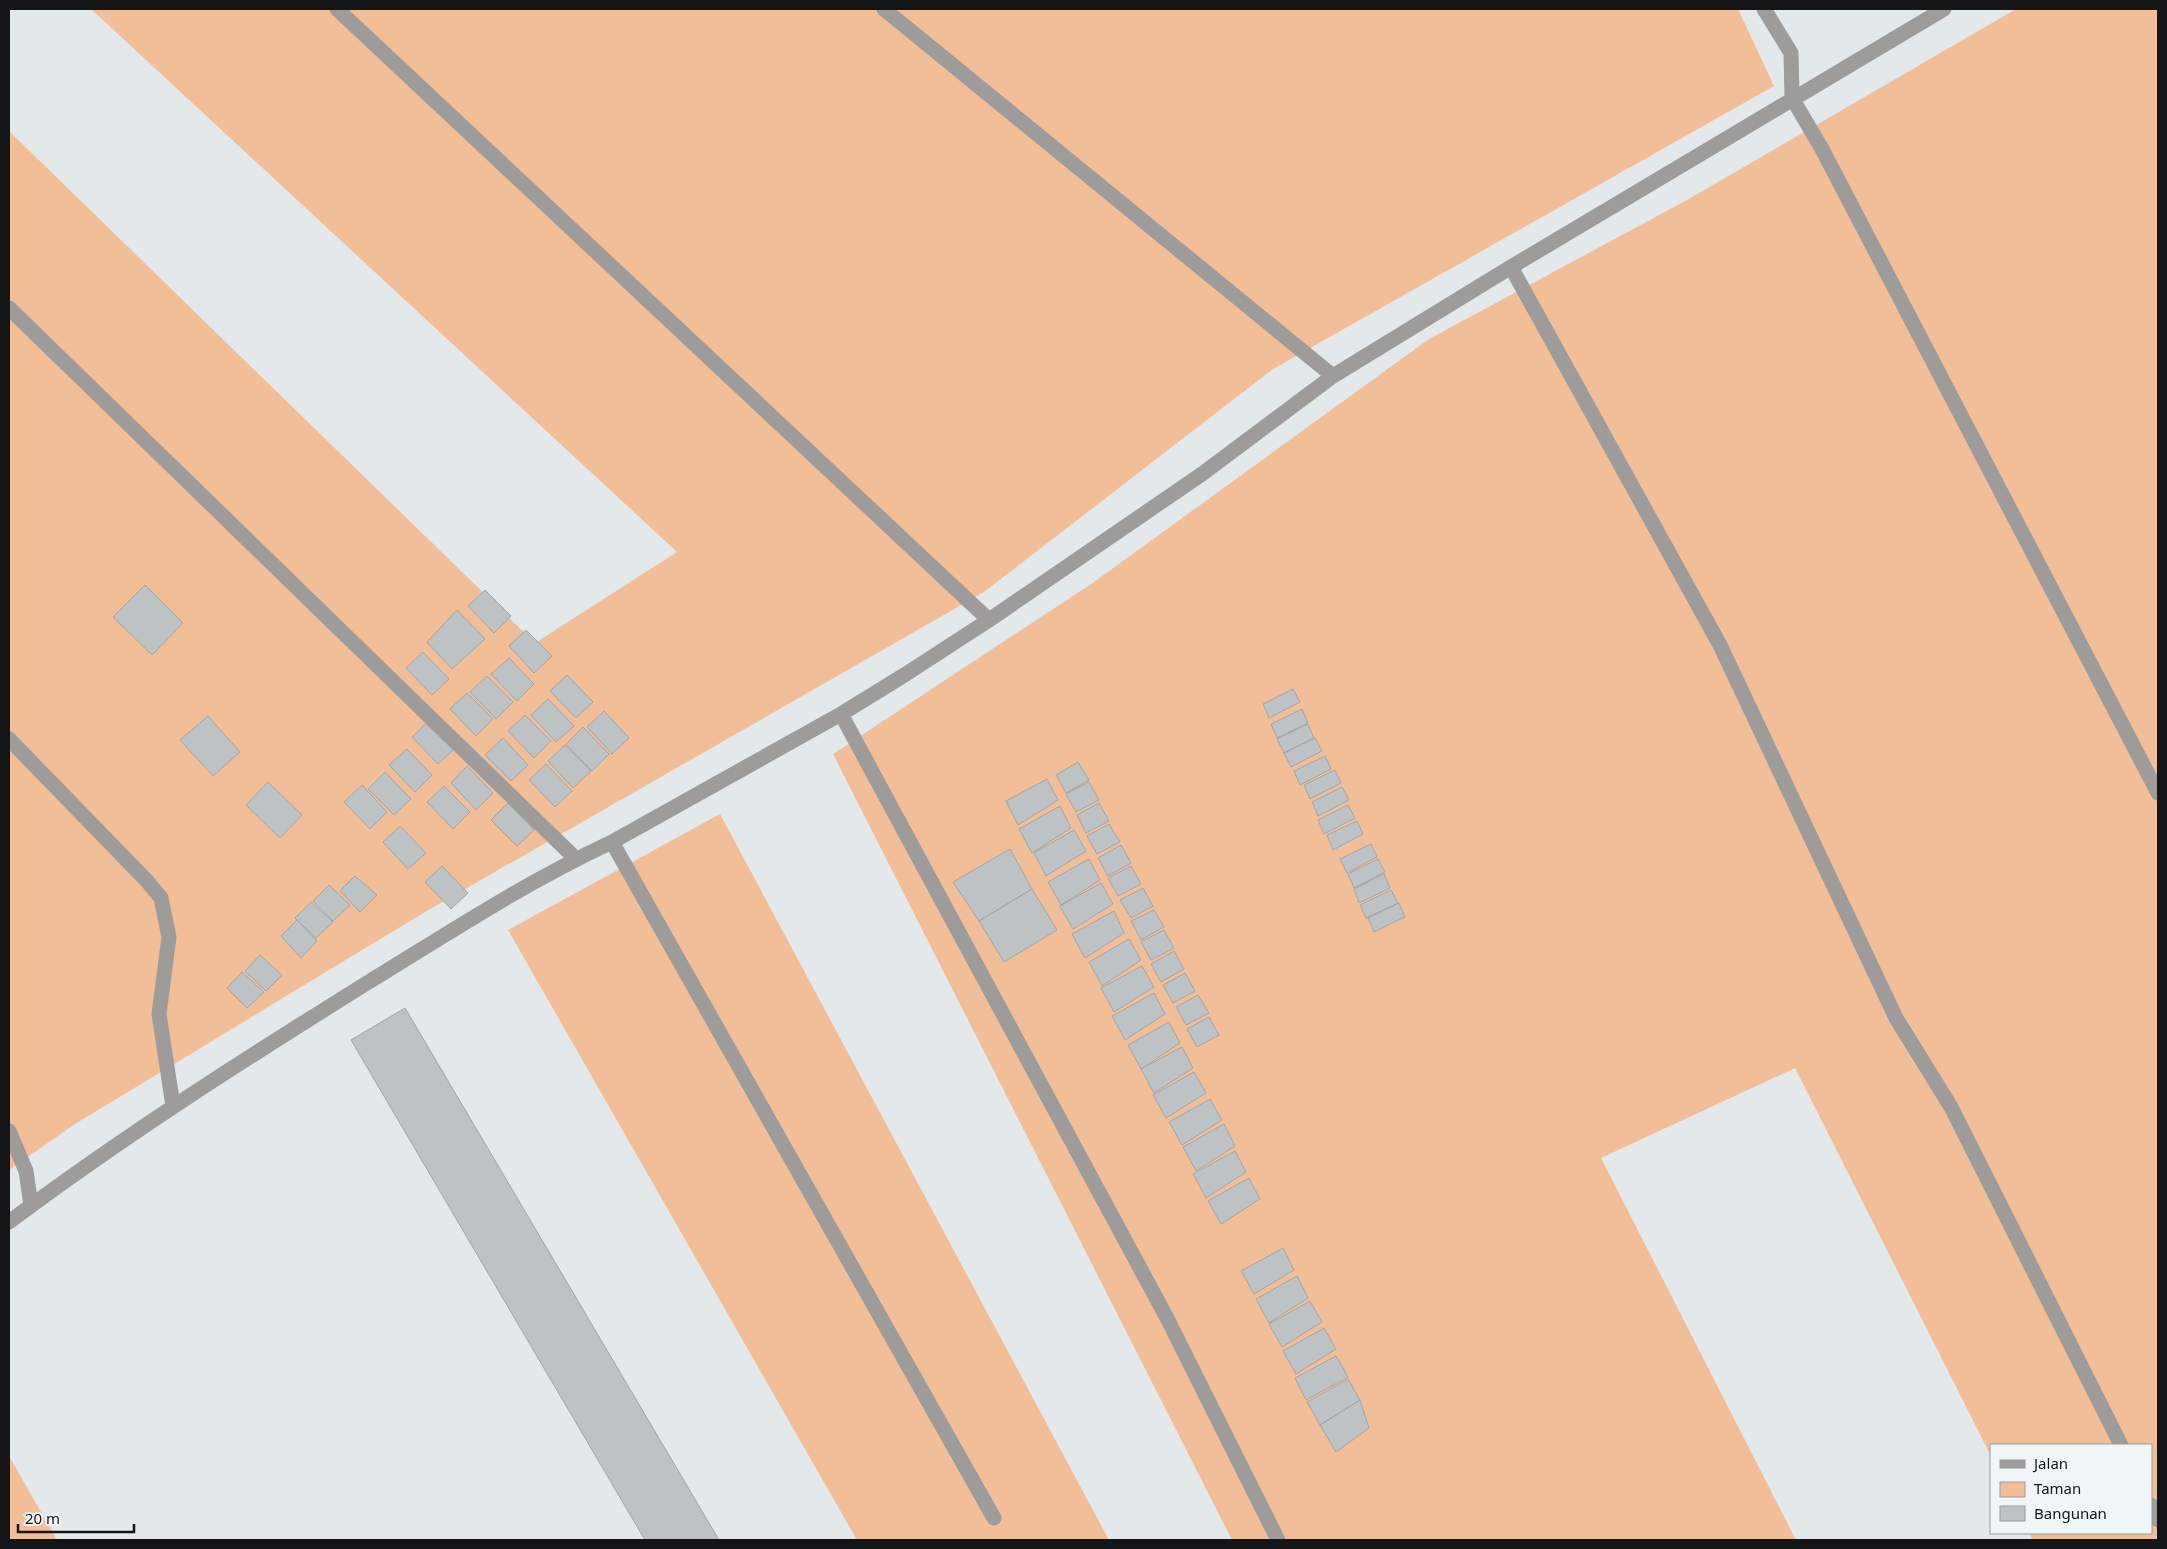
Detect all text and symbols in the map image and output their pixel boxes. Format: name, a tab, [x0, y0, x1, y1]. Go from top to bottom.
legend	[1990, 1444, 2152, 1534]
text: Jalan	[2032, 1453, 2068, 1473]
text: Taman	[2034, 1478, 2081, 1498]
scale bar	[18, 1502, 134, 1534]
text: Bangunan	[2034, 1503, 2107, 1523]
text: 20 m	[25, 1508, 60, 1528]

